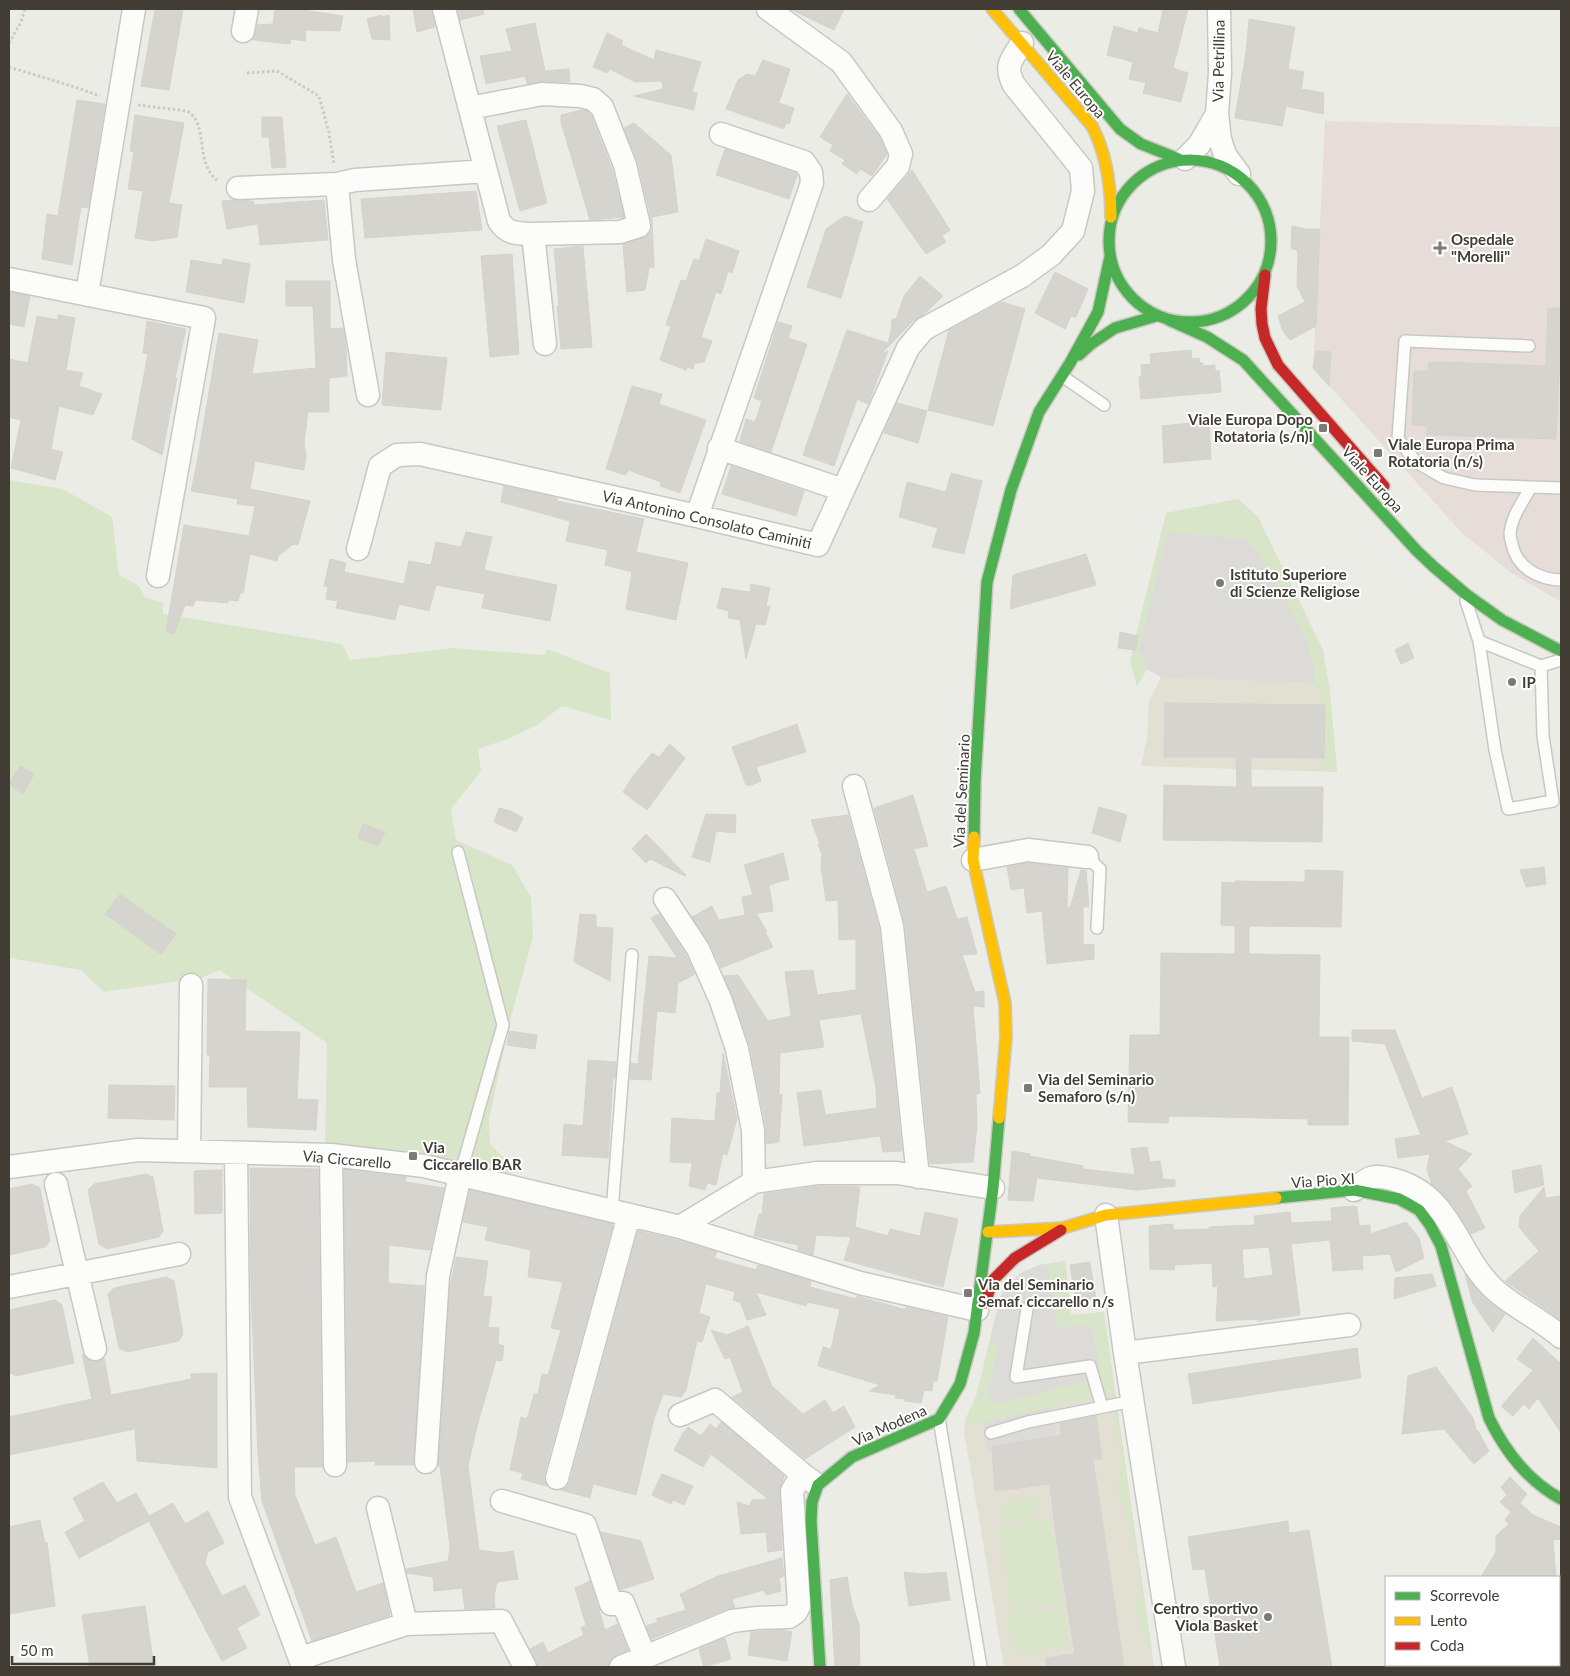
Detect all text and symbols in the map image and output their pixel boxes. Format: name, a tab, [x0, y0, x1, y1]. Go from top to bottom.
street label: Via Petrillina	[1208, 20, 1228, 102]
street label: Viale Europa	[1043, 47, 1109, 121]
place label: Ospedale "Morelli"	[1451, 230, 1514, 265]
marker: Ospedale "Morelli"	[1433, 241, 1447, 255]
place label: Viale Europa Dopo Rotatoria (s/n)I	[1187, 410, 1313, 445]
marker: Viale Europa Dopo Rotatoria (s/n)I	[1317, 422, 1329, 434]
place label: Viale Europa Prima Rotatoria (n/s)	[1387, 435, 1515, 470]
street label: Viale Europa	[1339, 442, 1407, 516]
marker: Viale Europa Prima Rotatoria (n/s)	[1372, 447, 1384, 459]
street label: Via Antonino Consolato Caminiti	[601, 486, 813, 552]
place label: Istituto Superiore di Scienze Religiose	[1230, 565, 1360, 600]
marker: Istituto Superiore di Scienze Religiose	[1214, 577, 1226, 589]
place label: IP	[1522, 673, 1536, 691]
marker: IP	[1506, 676, 1518, 688]
street label: Via del Seminario	[949, 734, 973, 848]
place label: Via del Seminario Semaforo (s/n)	[1037, 1070, 1154, 1105]
marker: Via del Seminario Semaforo (s/n)	[1022, 1082, 1034, 1094]
place label: Via Ciccarello BAR	[422, 1138, 522, 1173]
street label: Via Ciccarello	[302, 1146, 392, 1172]
marker: Via Ciccarello BAR	[407, 1150, 419, 1162]
street label: Via Pio XI	[1290, 1169, 1356, 1191]
place label: Via del Seminario Semaf. ciccarello n/s	[977, 1275, 1114, 1310]
marker: Via del Seminario Semaf. ciccarello n/s	[962, 1287, 974, 1299]
street label: Via Modena	[849, 1401, 929, 1449]
legend	[1385, 1576, 1560, 1666]
text: Scorrevole	[1430, 1586, 1500, 1604]
place label: Centro sportivo Viola Basket	[1153, 1599, 1258, 1634]
marker: Centro sportivo Viola Basket	[1262, 1611, 1274, 1623]
text: Lento	[1430, 1611, 1467, 1629]
scale bar	[12, 1634, 155, 1666]
text: Coda	[1430, 1636, 1464, 1654]
text: 50 m	[20, 1641, 54, 1659]

